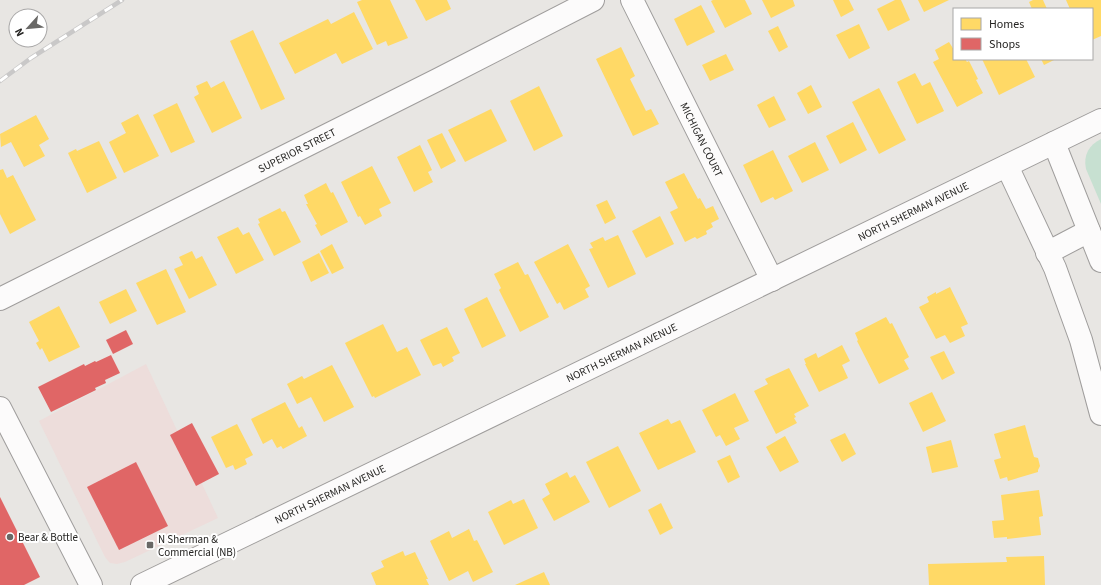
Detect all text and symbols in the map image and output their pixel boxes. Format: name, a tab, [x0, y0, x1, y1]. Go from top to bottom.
north arrow	[8, 8, 48, 48]
legend	[953, 8, 1093, 60]
text: Homes	[989, 16, 1024, 33]
text: N	[11, 26, 28, 39]
text: Shops	[989, 36, 1020, 53]
street label: MICHIGAN COURT	[676, 100, 726, 180]
street label: SUPERIOR STREET	[256, 125, 339, 177]
street label: NORTH SHERMAN AVENUE	[855, 178, 972, 245]
street label: NORTH SHERMAN AVENUE	[564, 320, 680, 386]
street label: NORTH SHERMAN AVENUE	[272, 461, 388, 528]
place label: Bear & Bottle	[18, 530, 78, 545]
marker: Bear & Bottle	[5, 532, 15, 542]
place label: N Sherman & Commercial (NB)	[158, 532, 236, 560]
marker: N Sherman & Commercial (NB)	[145, 540, 155, 550]

